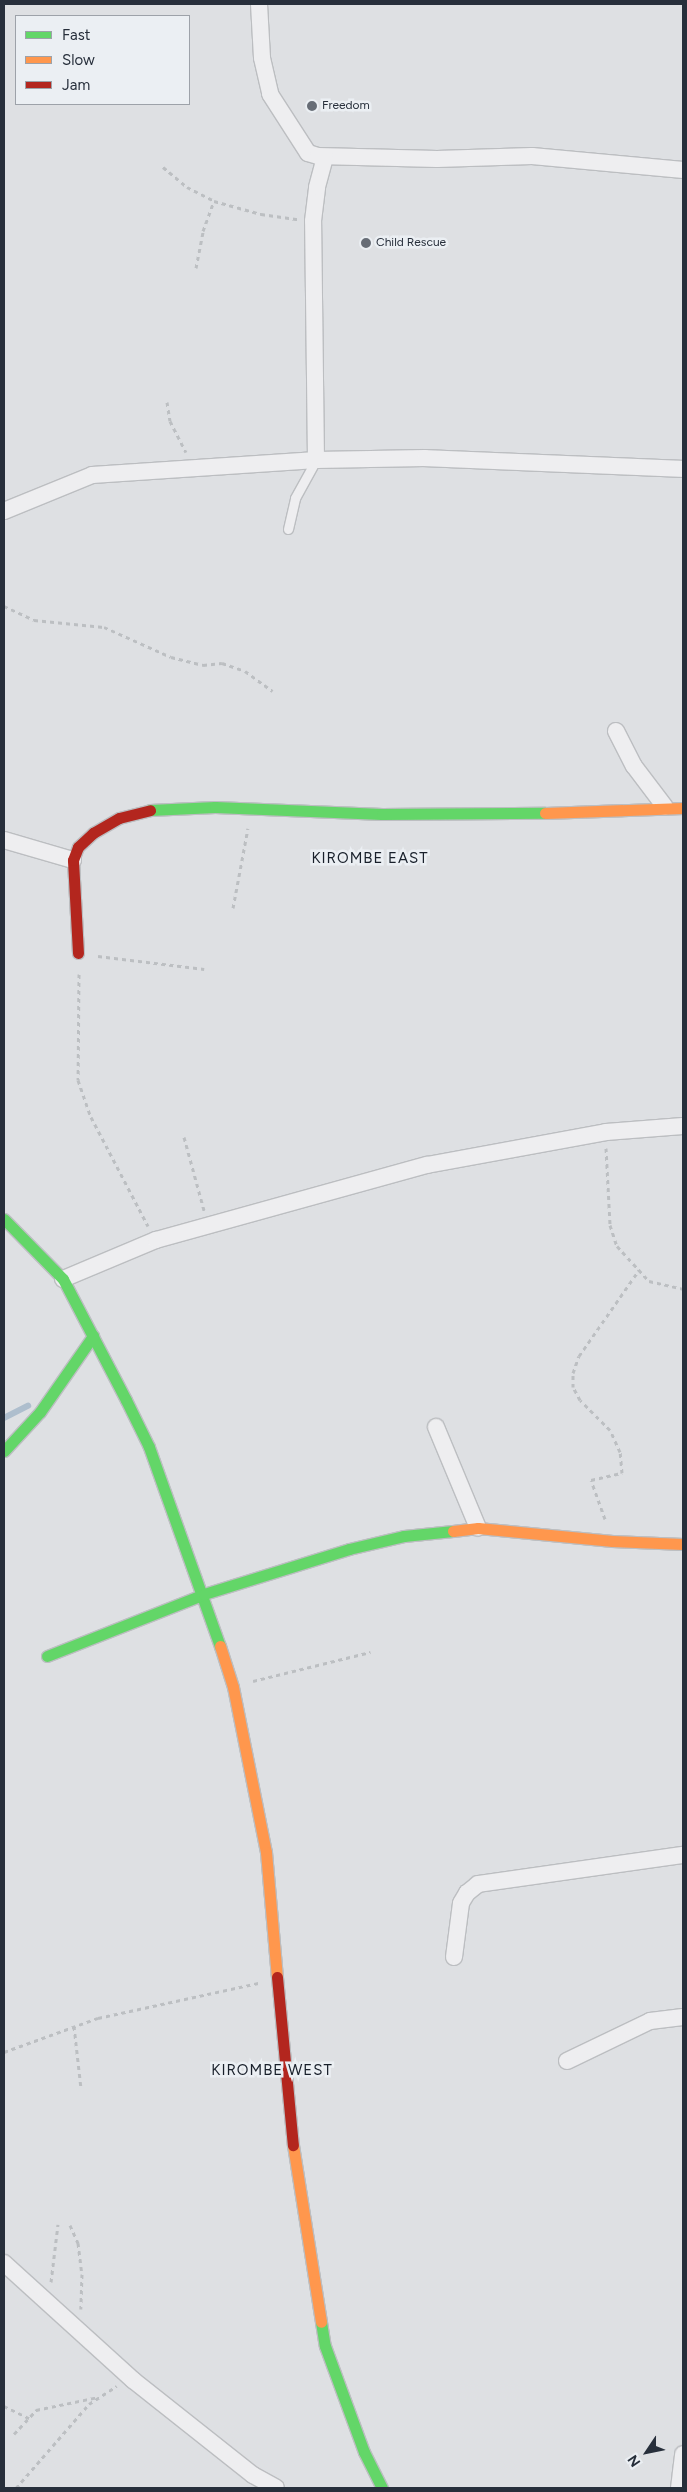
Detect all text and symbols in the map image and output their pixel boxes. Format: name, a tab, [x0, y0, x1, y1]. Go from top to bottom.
legend	[15, 15, 190, 105]
text: Fast	[62, 26, 90, 44]
text: Slow	[62, 51, 95, 69]
text: Jam	[62, 76, 90, 94]
place label: Freedom	[322, 99, 370, 113]
marker: Freedom	[306, 100, 318, 112]
place label: Child Rescue	[376, 236, 446, 250]
marker: Child Rescue	[360, 237, 372, 249]
district label: KIROMBE EAST	[310, 850, 430, 868]
district label: KIROMBE WEST	[210, 2062, 334, 2080]
north arrow	[622, 2427, 672, 2477]
text: N	[624, 2451, 644, 2470]

